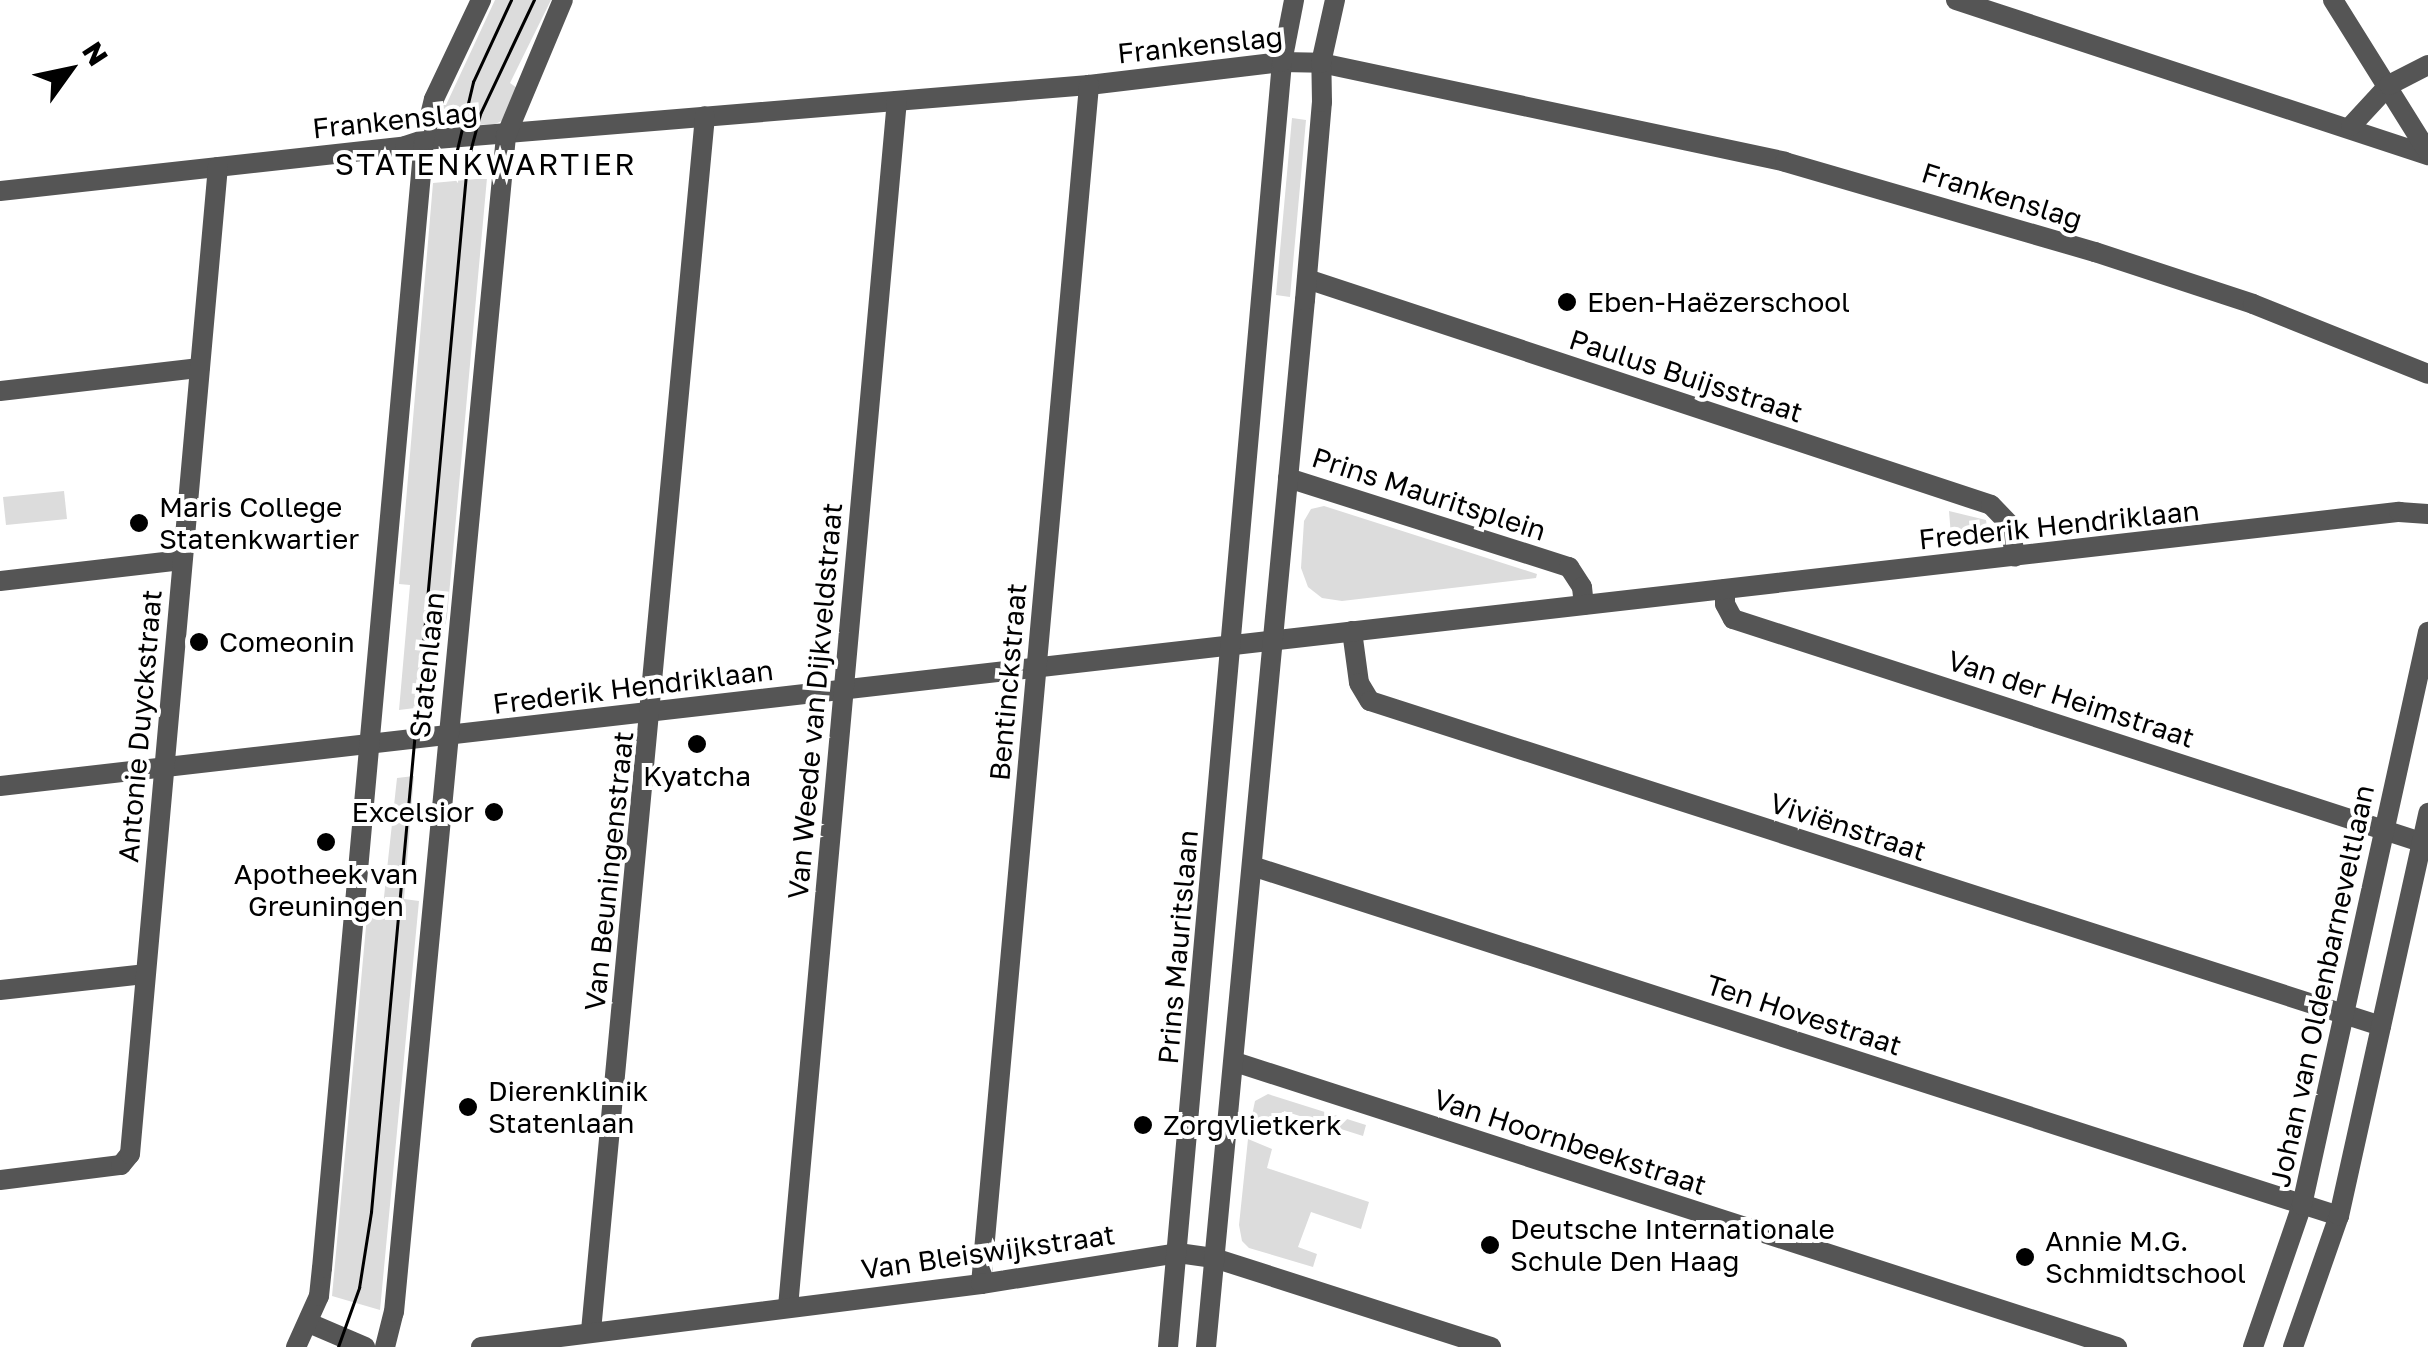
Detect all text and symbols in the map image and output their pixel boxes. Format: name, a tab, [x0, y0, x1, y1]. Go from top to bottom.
north arrow	[20, 20, 120, 120]
street label: Frankenslag	[1116, 20, 1284, 70]
text: N	[76, 35, 115, 71]
street label: Frankenslag	[311, 95, 479, 145]
district label: STATENKWARTIER	[335, 146, 637, 182]
street label: Frankenslag	[1918, 156, 2086, 236]
place label: Eben-Haëzerschool	[1587, 285, 1850, 319]
marker: Eben-Haëzerschool	[1556, 291, 1578, 313]
street label: Paulus Buijsstraat	[1565, 322, 1807, 430]
street label: Prins Mauritsplein	[1308, 440, 1550, 548]
place label: Maris College Statenkwartier	[159, 490, 359, 556]
street label: Frederik Hendriklaan	[1917, 494, 2201, 556]
street label: Van Weede van Dijkveldstraat	[781, 501, 849, 901]
marker: Maris College Statenkwartier	[128, 512, 150, 534]
street label: Bentinckstraat	[983, 582, 1033, 782]
street label: Antonie Duyckstraat	[111, 588, 169, 864]
street label: Statenlaan	[403, 590, 451, 740]
place label: Comeonin	[219, 625, 355, 659]
marker: Comeonin	[188, 631, 210, 653]
street label: Van der Heimstraat	[1943, 643, 2199, 755]
street label: Frederik Hendriklaan	[491, 653, 775, 721]
street label: Van Beuningenstraat	[578, 730, 640, 1012]
marker: Kyatcha	[686, 733, 708, 755]
place label: Kyatcha	[643, 759, 751, 793]
street label: Johan van Oldenbarneveltlaan	[2263, 782, 2381, 1190]
street label: Viviënstraat	[1766, 786, 1930, 868]
place label: Excelsior	[352, 795, 474, 829]
marker: Excelsior	[483, 801, 505, 823]
street label: Prins Mauritslaan	[1151, 829, 1205, 1065]
marker: Apotheek van Greuningen	[315, 831, 337, 853]
place label: Apotheek van Greuningen	[234, 857, 418, 923]
street label: Ten Hovestraat	[1702, 968, 1906, 1062]
place label: Dierenklinik Statenlaan	[488, 1074, 648, 1140]
street label: Van Hoornbeekstraat	[1429, 1082, 1711, 1202]
marker: Dierenklinik Statenlaan	[457, 1096, 479, 1118]
place label: Zorgvlietkerk	[1163, 1108, 1342, 1142]
marker: Zorgvlietkerk	[1132, 1114, 1154, 1136]
place label: Deutsche Internationale Schule Den Haag	[1510, 1212, 1835, 1278]
street label: Van Bleiswijkstraat	[859, 1218, 1117, 1286]
place label: Annie M.G. Schmidtschool	[2045, 1224, 2246, 1290]
marker: Deutsche Internationale Schule Den Haag	[1479, 1234, 1501, 1256]
marker: Annie M.G. Schmidtschool	[2014, 1246, 2036, 1268]

